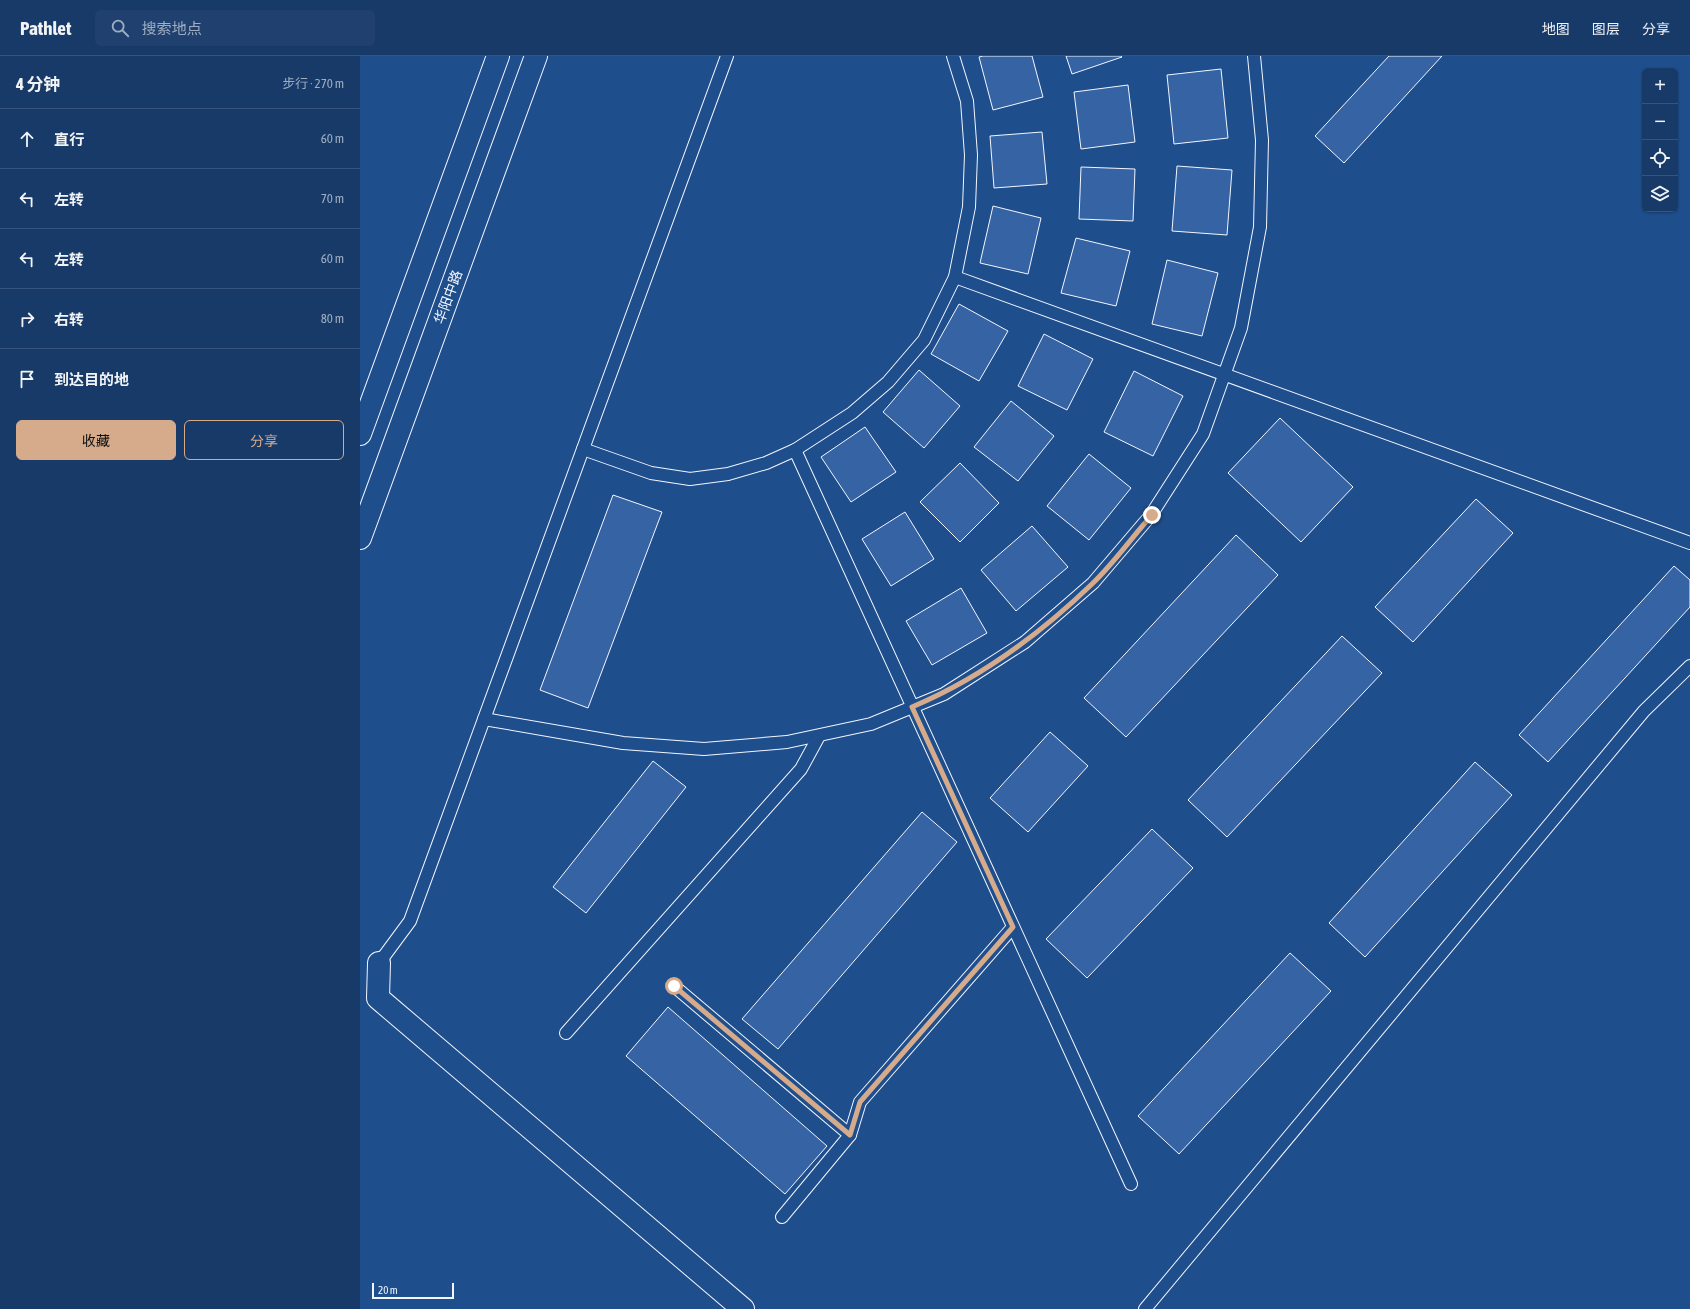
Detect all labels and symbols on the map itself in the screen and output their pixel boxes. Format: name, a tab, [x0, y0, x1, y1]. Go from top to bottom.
street label: 华阳中路	[431, 268, 465, 326]
route end	[1143, 506, 1161, 524]
route start	[665, 977, 683, 995]
scale bar	[372, 1281, 454, 1300]

